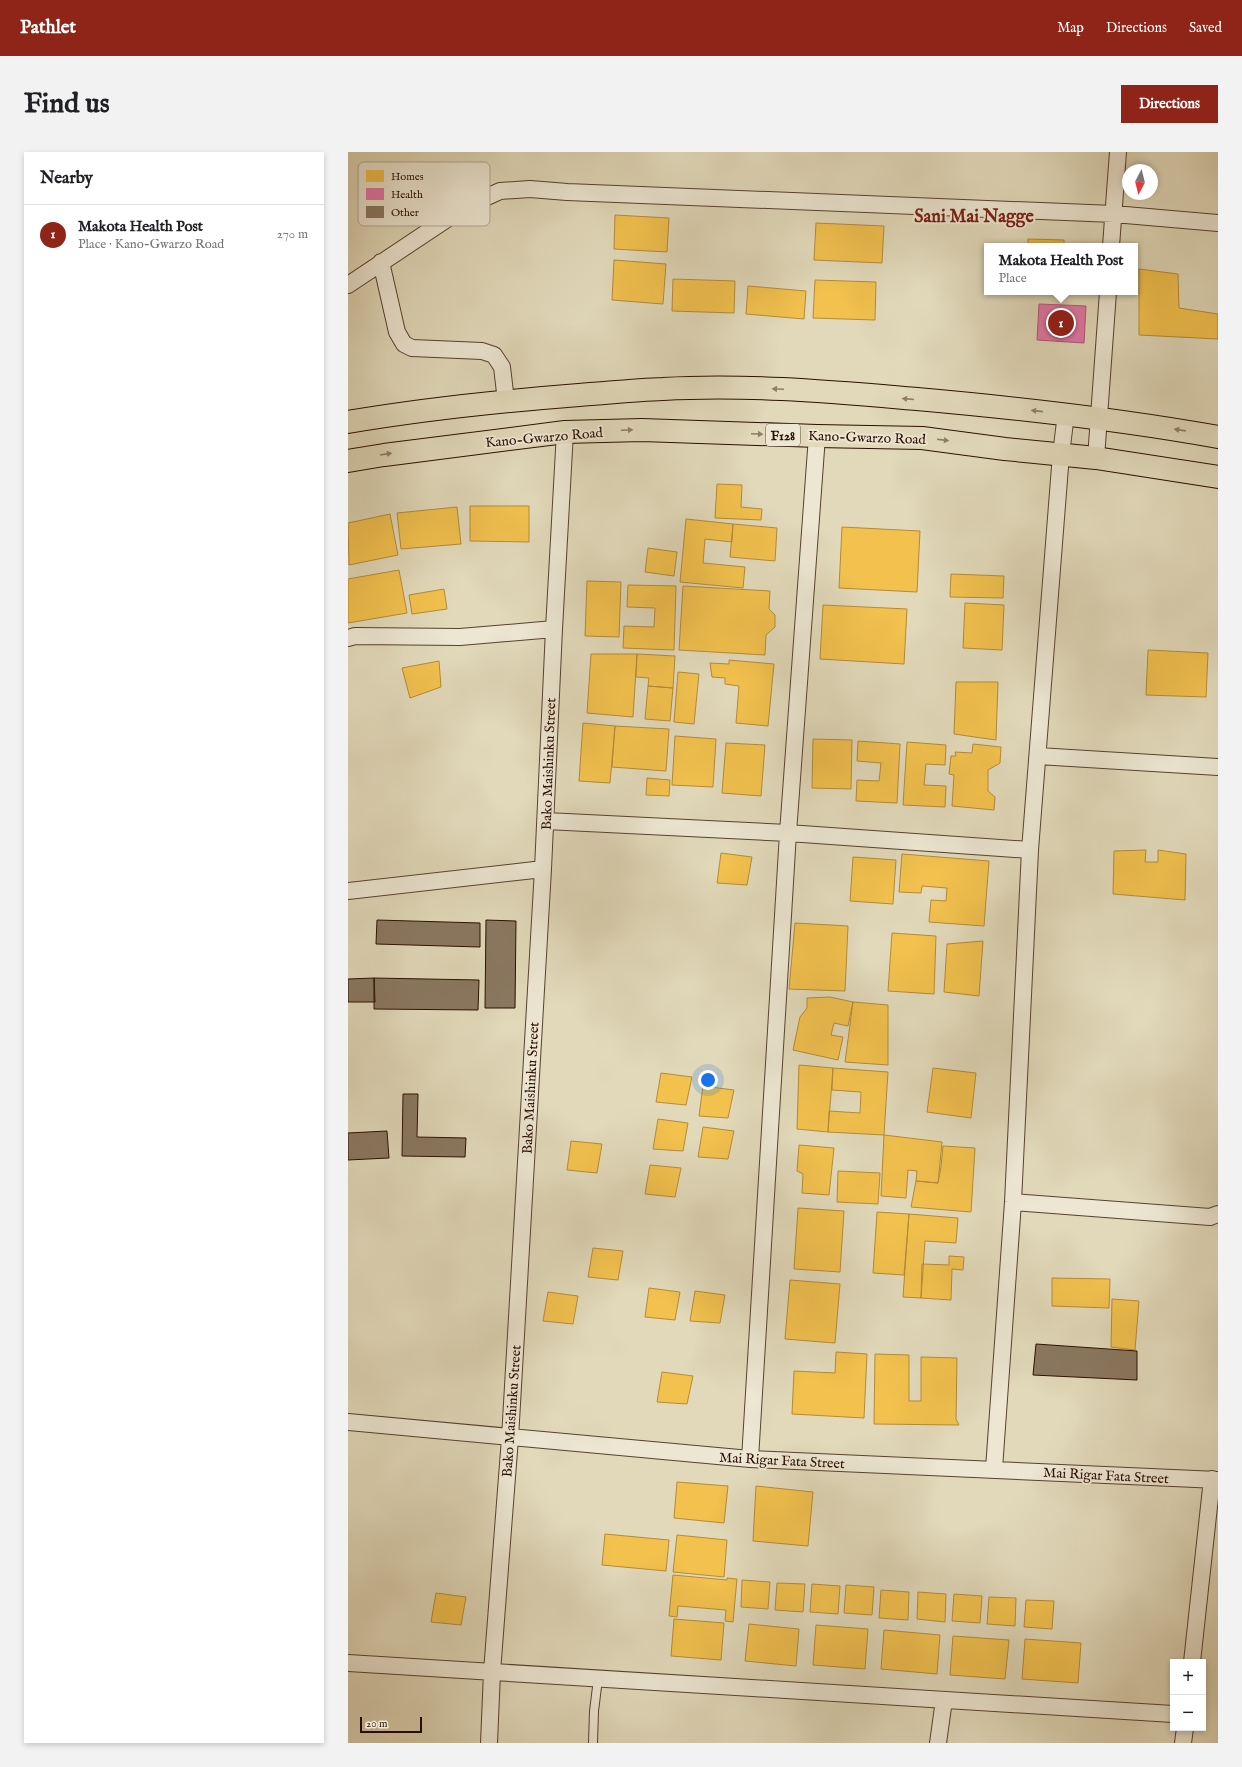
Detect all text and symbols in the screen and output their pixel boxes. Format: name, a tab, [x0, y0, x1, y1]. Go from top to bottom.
text: Pathlet	[20, 16, 76, 40]
text: Map	[1057, 19, 1084, 37]
text: Directions	[1106, 19, 1167, 37]
text: Saved	[1189, 19, 1222, 37]
button: Directions	[1121, 85, 1218, 123]
text: Find us	[24, 87, 110, 122]
legend	[358, 162, 490, 226]
north arrow	[1122, 164, 1158, 200]
text: Nearby	[40, 168, 93, 189]
text: Homes	[391, 170, 424, 184]
text: Health	[391, 188, 423, 202]
text: Other	[391, 206, 419, 220]
district label: Sani Mai Nagge	[914, 206, 1034, 229]
text: Makota Health Post	[78, 217, 203, 236]
text: 1	[51, 226, 55, 243]
text: 270 m	[277, 226, 308, 243]
text: Place · Kano-Gwarzo Road	[78, 236, 224, 253]
popup	[984, 243, 1138, 295]
text: Makota Health Post	[999, 251, 1123, 270]
text: Place	[999, 270, 1027, 287]
pin: 1	[1048, 308, 1074, 338]
one-way arrow	[772, 386, 784, 393]
one-way arrow	[901, 395, 914, 402]
one-way arrow	[1031, 407, 1043, 414]
street label: Kano-Gwarzo Road	[485, 424, 604, 452]
road number: F128	[766, 424, 800, 446]
one-way arrow	[621, 427, 634, 433]
street label: Kano-Gwarzo Road	[808, 427, 927, 449]
one-way arrow	[1173, 427, 1186, 433]
one-way arrow	[751, 431, 764, 437]
one-way arrow	[937, 437, 949, 444]
one-way arrow	[380, 451, 392, 457]
street label: Bako Maishinku Street	[538, 697, 560, 831]
street label: Bako Maishinku Street	[519, 1021, 543, 1155]
your location	[698, 1070, 718, 1090]
street label: Bako Maishinku Street	[498, 1344, 526, 1478]
street label: Mai Rigar Fata Street	[719, 1449, 845, 1473]
street label: Mai Rigar Fata Street	[1043, 1464, 1169, 1488]
map controls	[1170, 1659, 1206, 1731]
button: +	[1170, 1659, 1206, 1695]
button: −	[1170, 1695, 1206, 1731]
scale bar	[360, 1715, 422, 1734]
text: 20 m	[366, 1717, 387, 1731]

